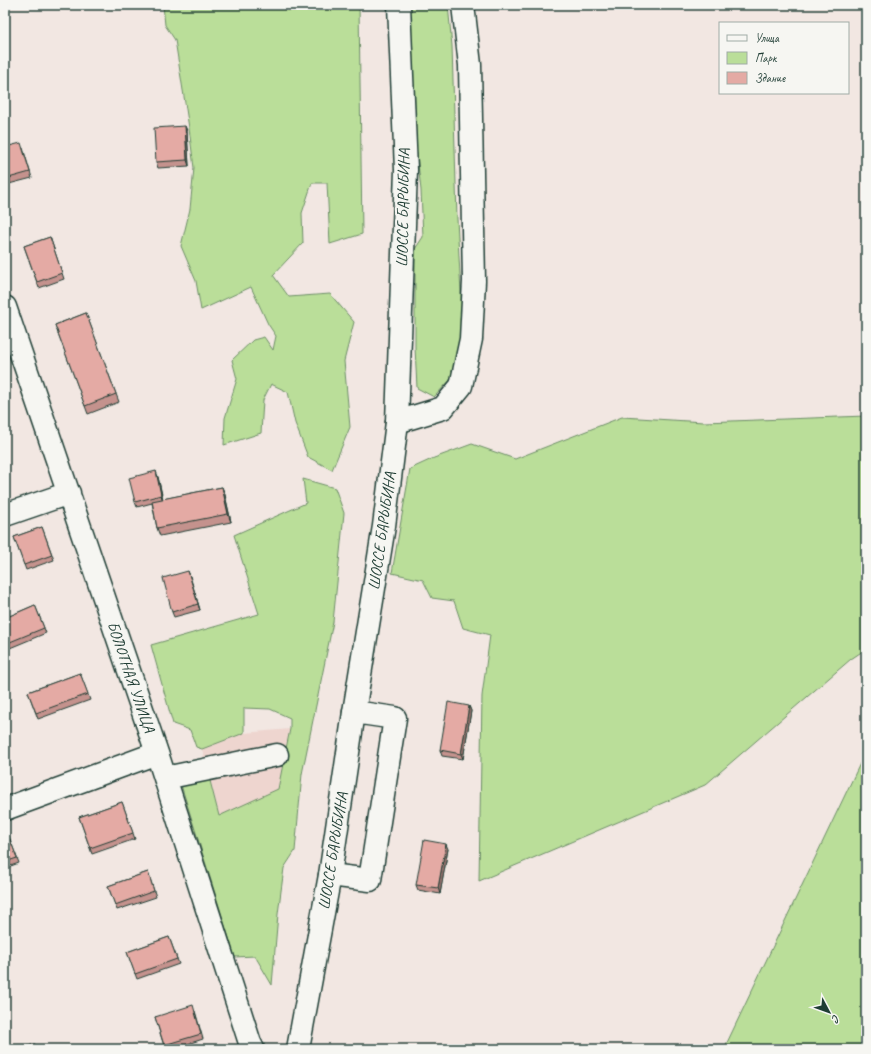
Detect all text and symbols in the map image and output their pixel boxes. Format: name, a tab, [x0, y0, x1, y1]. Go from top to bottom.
legend	[719, 22, 849, 94]
text: Улица	[755, 30, 780, 46]
text: Парк	[755, 50, 778, 66]
text: Здание	[755, 70, 786, 86]
street label: ШОССЕ БАРЫБИНА	[392, 148, 414, 267]
street label: ШОССЕ БАРЫБИНА	[364, 470, 400, 591]
street label: БОЛОТНАЯ УЛИЦА	[103, 619, 160, 736]
street label: ШОССЕ БАРЫБИНА	[314, 790, 352, 911]
north arrow	[809, 992, 849, 1032]
text: С	[828, 1012, 844, 1026]

